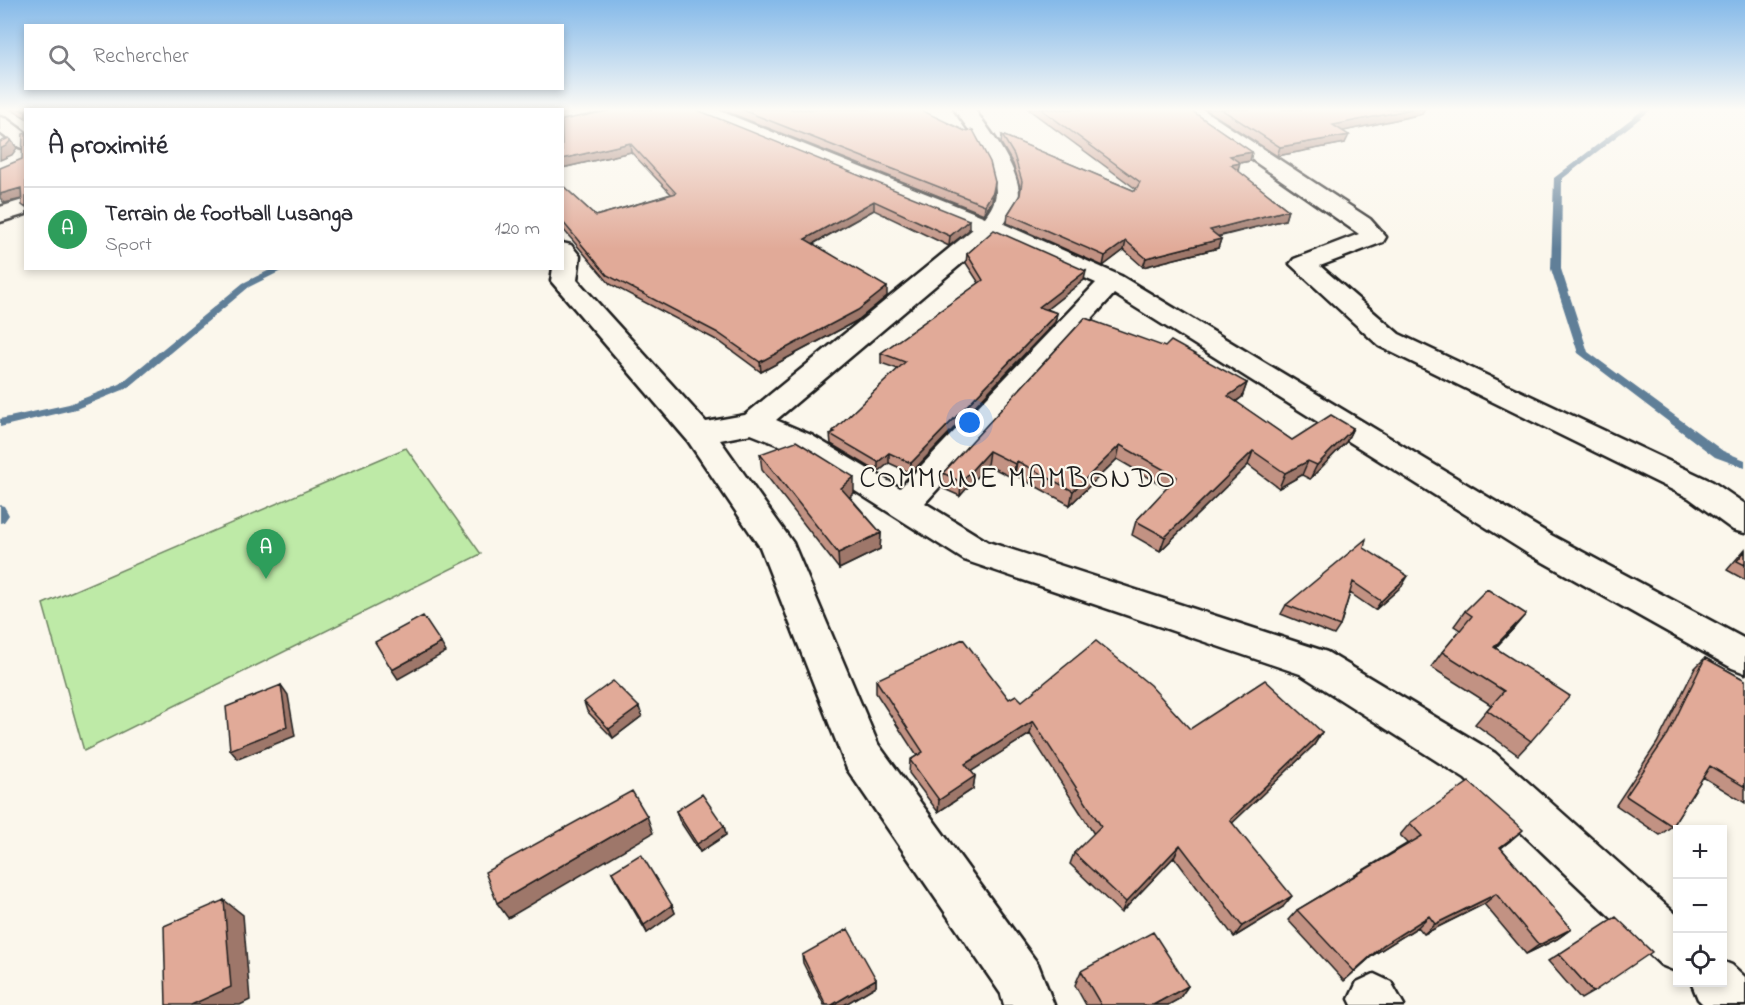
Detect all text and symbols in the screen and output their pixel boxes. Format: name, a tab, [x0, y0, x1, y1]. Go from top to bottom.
search box	[24, 24, 564, 90]
icon: search	[45, 41, 78, 74]
text: Rechercher	[93, 41, 189, 73]
text: À proximité	[48, 128, 168, 166]
text: Terrain de football Lusanga	[105, 199, 353, 231]
text: A	[61, 215, 74, 244]
text: 120 m	[495, 215, 540, 244]
text: Sport	[105, 231, 152, 260]
your location	[955, 408, 984, 437]
district label: COMMUNE MAMBONDO	[859, 458, 1177, 502]
pin: A	[246, 530, 286, 579]
map controls	[1673, 825, 1727, 987]
button: +	[1673, 825, 1727, 879]
button: −	[1673, 879, 1727, 933]
button: locate	[1673, 933, 1727, 987]

